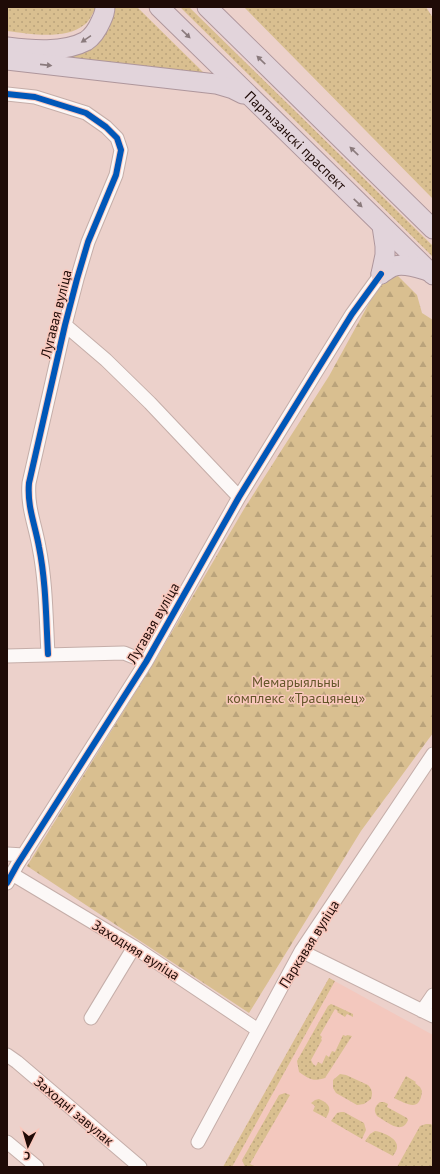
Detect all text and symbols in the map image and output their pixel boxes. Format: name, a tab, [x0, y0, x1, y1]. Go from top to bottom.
one-way arrow	[181, 29, 191, 39]
one-way arrow	[81, 35, 91, 43]
one-way arrow	[256, 55, 266, 65]
one-way arrow	[40, 61, 52, 68]
street label: Партызанскі праспект	[241, 87, 350, 194]
one-way arrow	[349, 146, 359, 156]
one-way arrow	[353, 198, 363, 208]
street label: Лугавая вуліца	[36, 268, 76, 361]
street label: Лугавая вуліца	[122, 579, 183, 668]
park label: Мемарыяльны комплекс «Трасцянец»	[227, 673, 366, 707]
street label: Паркавая вуліца	[275, 897, 343, 991]
street label: Заходняя вуліца	[89, 916, 183, 984]
street label: Заходні завулак	[30, 1072, 118, 1150]
north arrow	[8, 1126, 48, 1166]
text: С	[23, 1149, 31, 1163]

